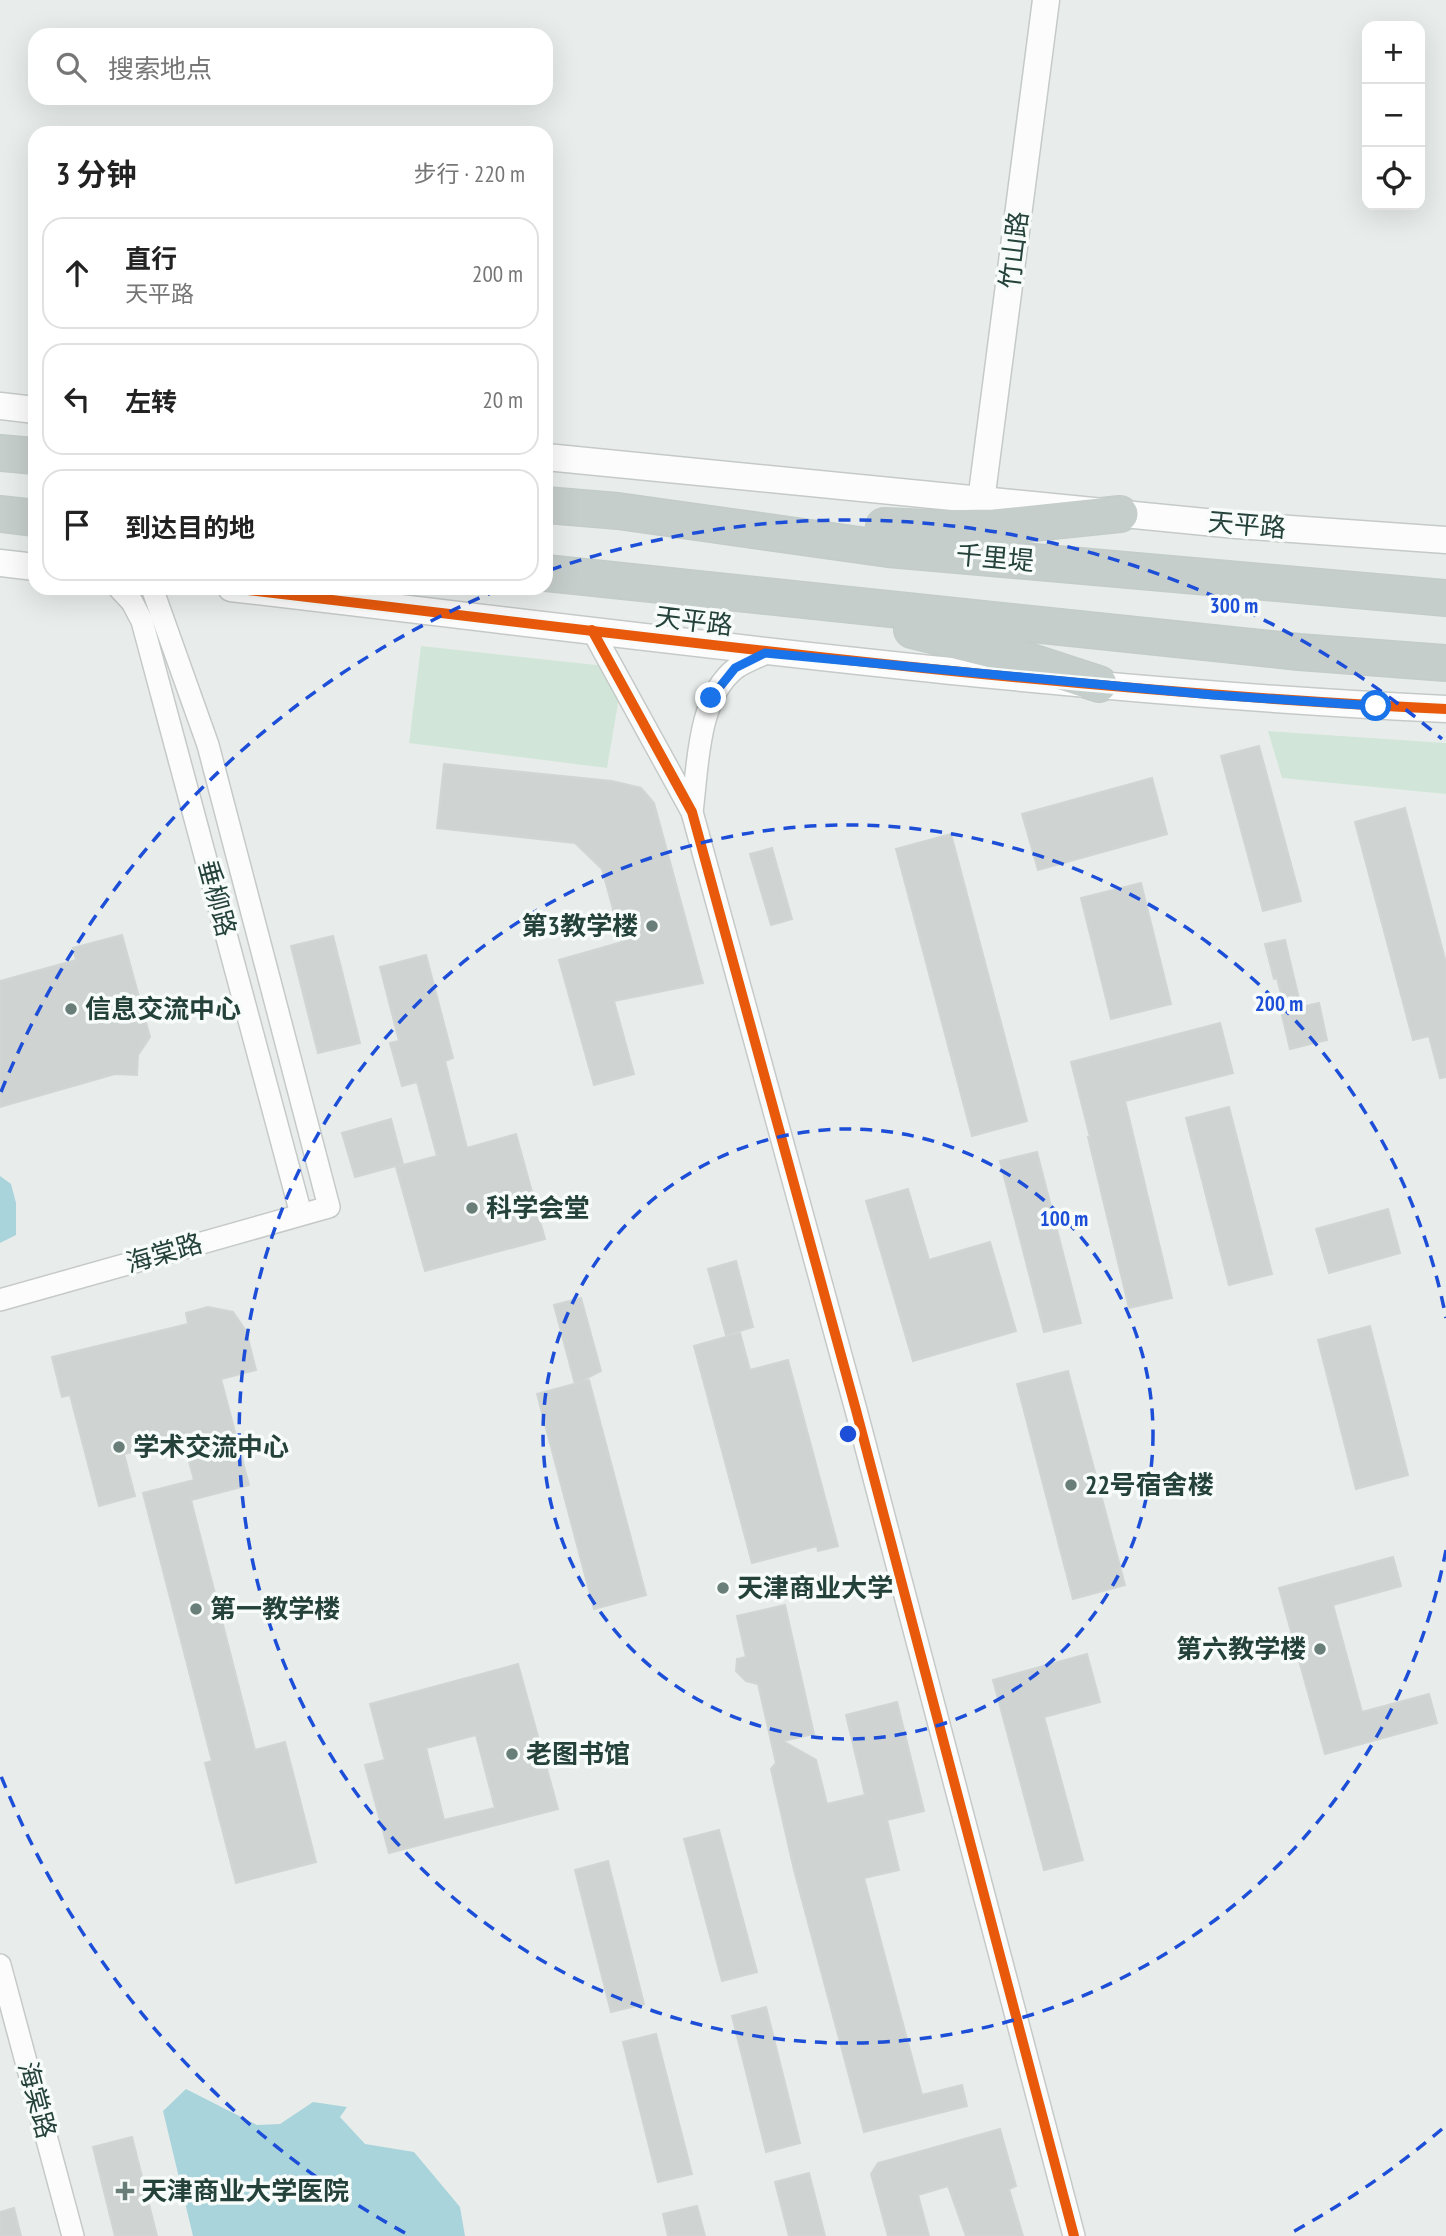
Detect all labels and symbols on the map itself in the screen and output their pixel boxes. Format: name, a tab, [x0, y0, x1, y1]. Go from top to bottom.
street label: 竹山路	[992, 209, 1035, 291]
street label: 天平路	[1207, 505, 1287, 544]
street label: 千里堤	[955, 538, 1035, 577]
text: 300 m	[1210, 592, 1258, 619]
street label: 天平路	[653, 599, 735, 642]
route end	[695, 682, 726, 713]
route start	[1360, 690, 1391, 721]
street label: 垂柳路	[191, 856, 244, 940]
place label: 第3教学楼	[522, 909, 638, 942]
marker: 第3教学楼	[644, 918, 660, 934]
text: 200 m	[1255, 990, 1303, 1017]
place label: 信息交流中心	[85, 992, 241, 1025]
marker: 信息交流中心	[63, 1001, 79, 1017]
place label: 科学会堂	[486, 1191, 590, 1224]
marker: 科学会堂	[464, 1200, 480, 1216]
text: 100 m	[1040, 1205, 1088, 1232]
street label: 海棠路	[122, 1226, 206, 1279]
centre of rings	[836, 1422, 860, 1446]
place label: 学术交流中心	[133, 1430, 289, 1463]
marker: 学术交流中心	[111, 1439, 127, 1455]
place label: 22号宿舍楼	[1085, 1468, 1214, 1501]
marker: 22号宿舍楼	[1063, 1477, 1079, 1493]
place label: 天津商业大学	[737, 1571, 893, 1604]
marker: 天津商业大学	[715, 1580, 731, 1596]
place label: 第一教学楼	[210, 1592, 340, 1625]
marker: 第一教学楼	[188, 1601, 204, 1617]
place label: 第六教学楼	[1176, 1632, 1306, 1665]
marker: 第六教学楼	[1312, 1641, 1328, 1657]
place label: 老图书馆	[526, 1737, 630, 1770]
marker: 老图书馆	[504, 1746, 520, 1762]
street label: 海棠路	[11, 2058, 64, 2142]
place label: 天津商业大学医院	[141, 2174, 349, 2207]
marker: 天津商业大学医院	[115, 2181, 135, 2201]

